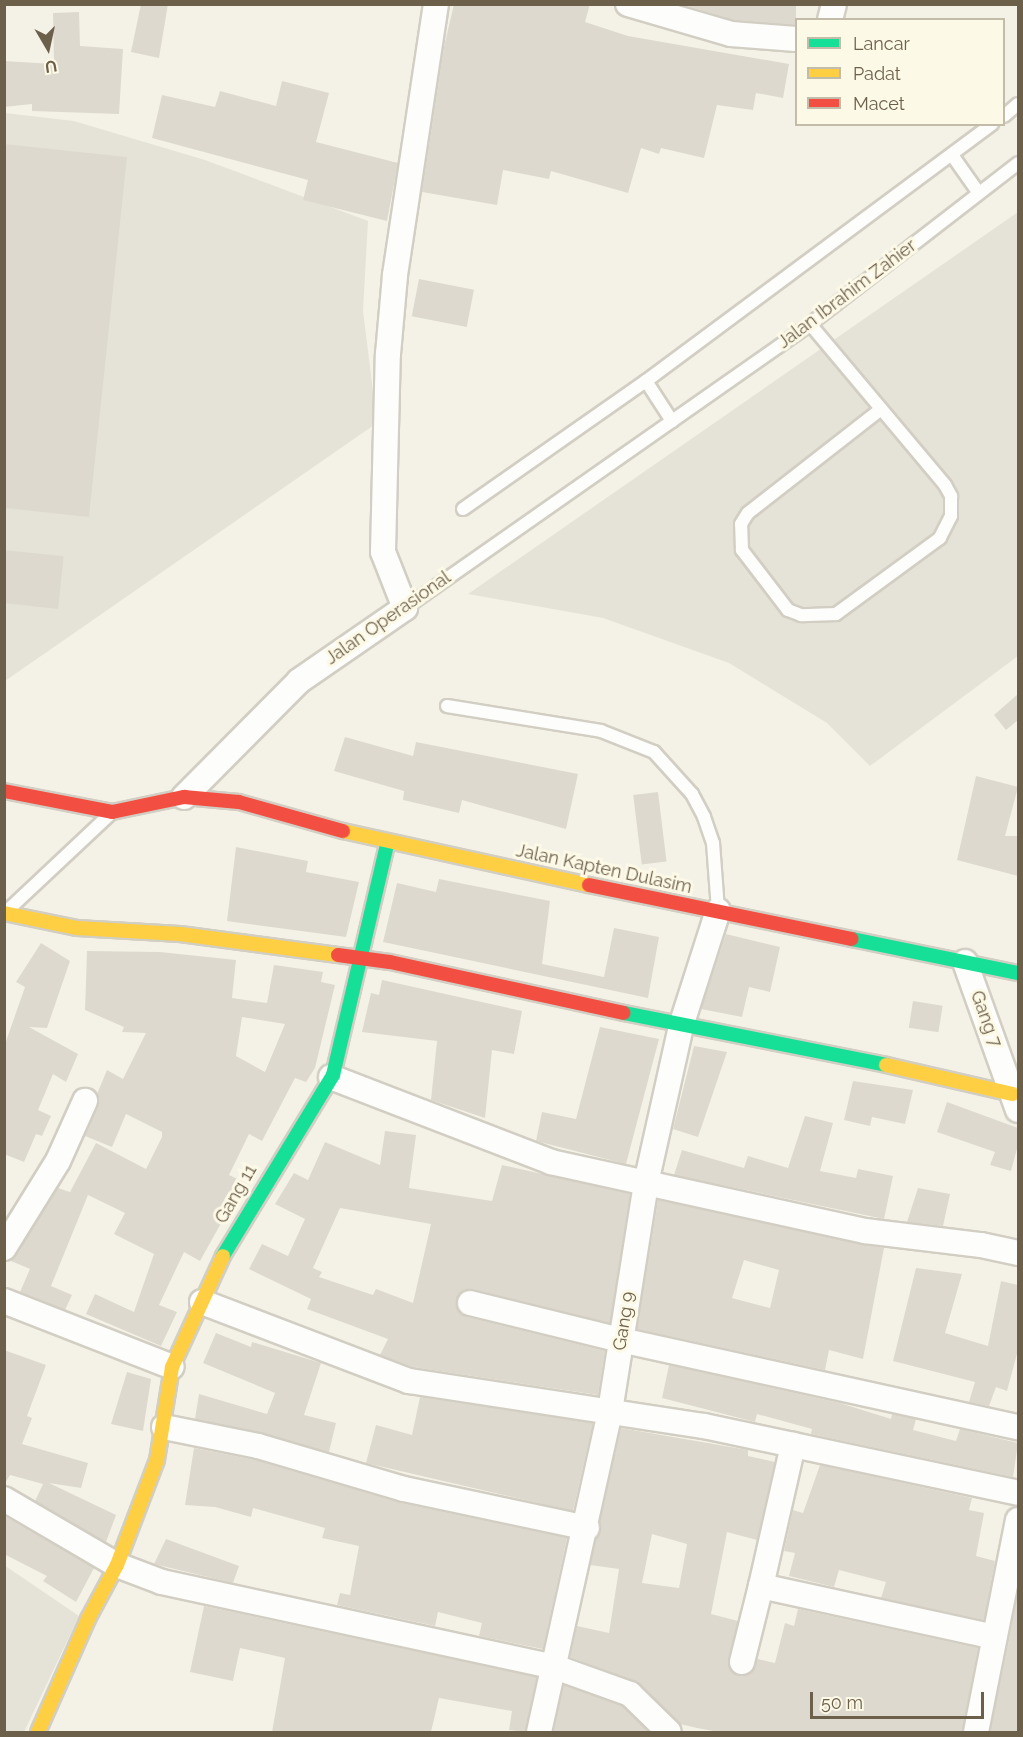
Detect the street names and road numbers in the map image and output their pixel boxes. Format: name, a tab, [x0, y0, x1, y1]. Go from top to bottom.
street label: Jalan Ibrahim Zahier	[774, 235, 920, 353]
street label: Jalan Operasional	[321, 567, 455, 669]
street label: Jalan Kapten Dulasim	[514, 840, 694, 898]
street label: Gang 7	[966, 988, 1006, 1050]
street label: Gang 11	[211, 1161, 261, 1227]
street label: Gang 9	[609, 1290, 639, 1352]

